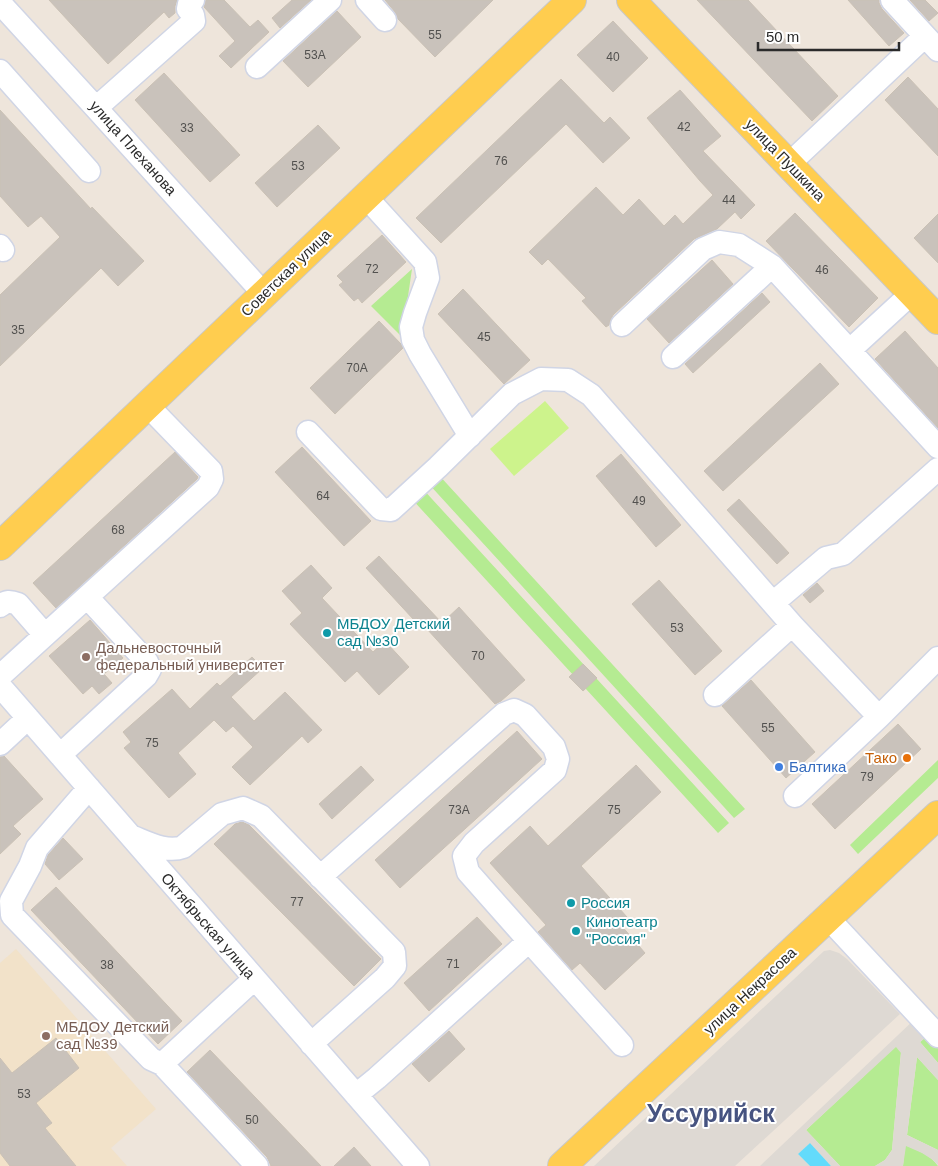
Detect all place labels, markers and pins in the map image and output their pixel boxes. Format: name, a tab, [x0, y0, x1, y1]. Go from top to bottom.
place label: МБДОУ Детский сад №30	[337, 615, 450, 649]
marker: МБДОУ Детский сад №30	[321, 627, 333, 639]
place label: Дальневосточный федеральный университет	[96, 639, 284, 673]
marker: Дальневосточный федеральный университет	[80, 651, 92, 663]
place label: Тако	[865, 749, 897, 766]
marker: Тако	[901, 752, 913, 764]
place label: Балтика	[789, 758, 847, 775]
marker: Балтика	[773, 761, 785, 773]
place label: Россия	[581, 894, 630, 911]
marker: Россия	[565, 897, 577, 909]
place label: Кинотеатр "Россия"	[586, 913, 658, 947]
marker: Кинотеатр "Россия"	[570, 925, 582, 937]
place label: МБДОУ Детский сад №39	[56, 1018, 169, 1052]
marker: МБДОУ Детский сад №39	[40, 1030, 52, 1042]

